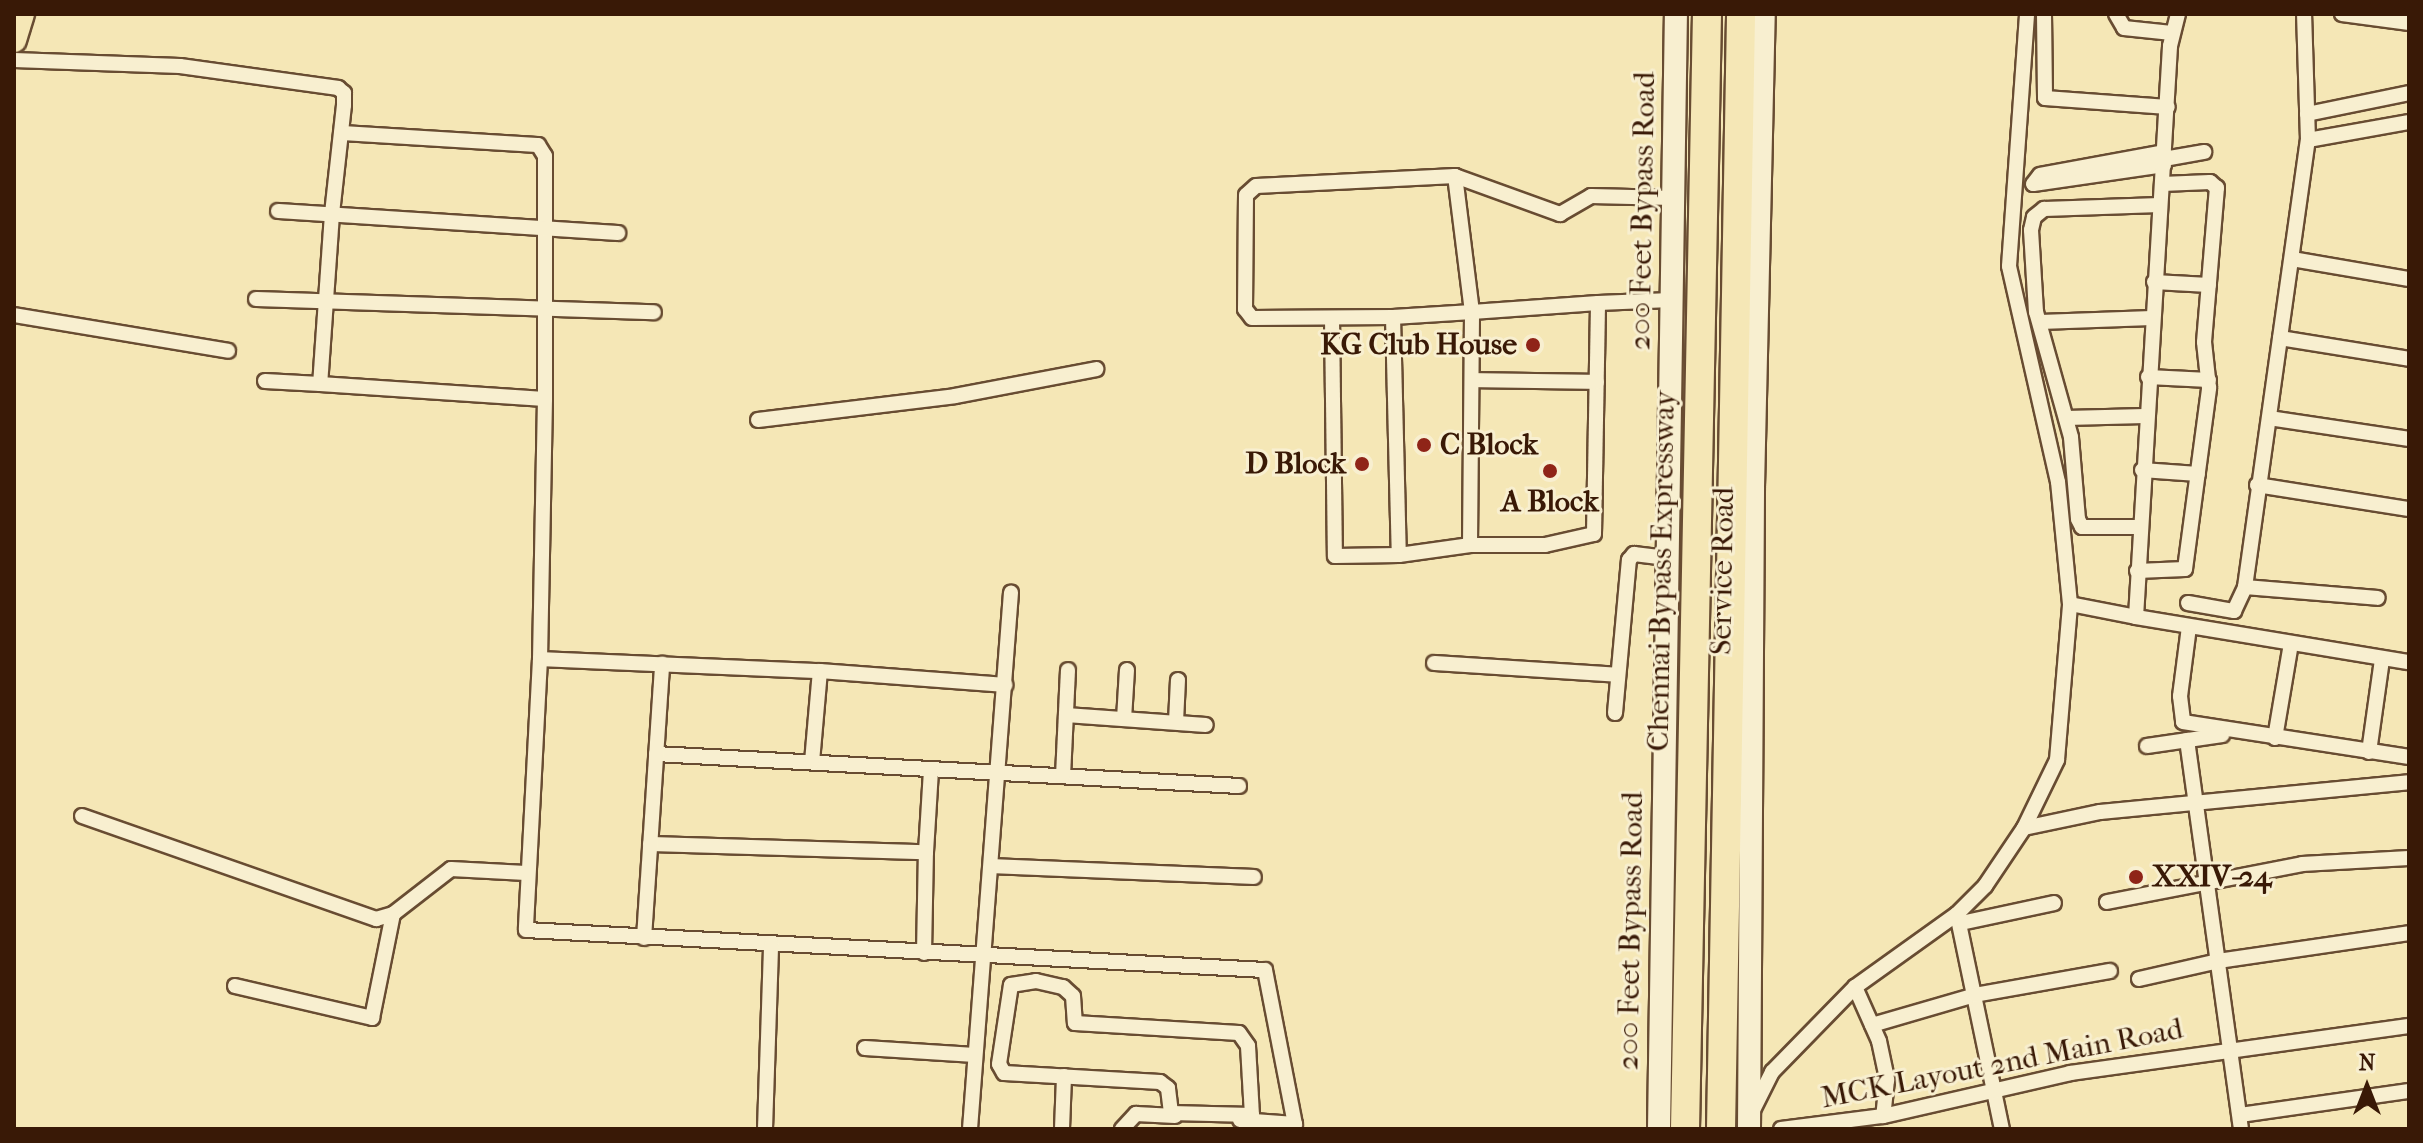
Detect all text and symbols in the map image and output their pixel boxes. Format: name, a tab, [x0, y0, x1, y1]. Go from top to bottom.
street label: 200 Feet Bypass Road	[1623, 71, 1663, 351]
place label: KG Club House	[1320, 327, 1517, 363]
marker: KG Club House	[1524, 336, 1542, 354]
street label: Chennai Bypass Expressway	[1641, 390, 1683, 752]
place label: C Block	[1440, 427, 1538, 463]
marker: C Block	[1415, 436, 1433, 454]
place label: D Block	[1245, 446, 1346, 482]
marker: D Block	[1353, 455, 1371, 473]
marker: A Block	[1541, 462, 1559, 480]
place label: A Block	[1501, 484, 1599, 520]
street label: Service Road	[1704, 487, 1742, 655]
street label: 200 Feet Bypass Road	[1611, 791, 1651, 1071]
place label: XXIV-24	[2152, 859, 2272, 895]
marker: XXIV-24	[2127, 868, 2145, 886]
street label: MCK Layout 2nd Main Road	[1818, 1011, 2186, 1117]
north arrow	[2327, 1047, 2407, 1127]
text: N	[2359, 1050, 2375, 1076]

